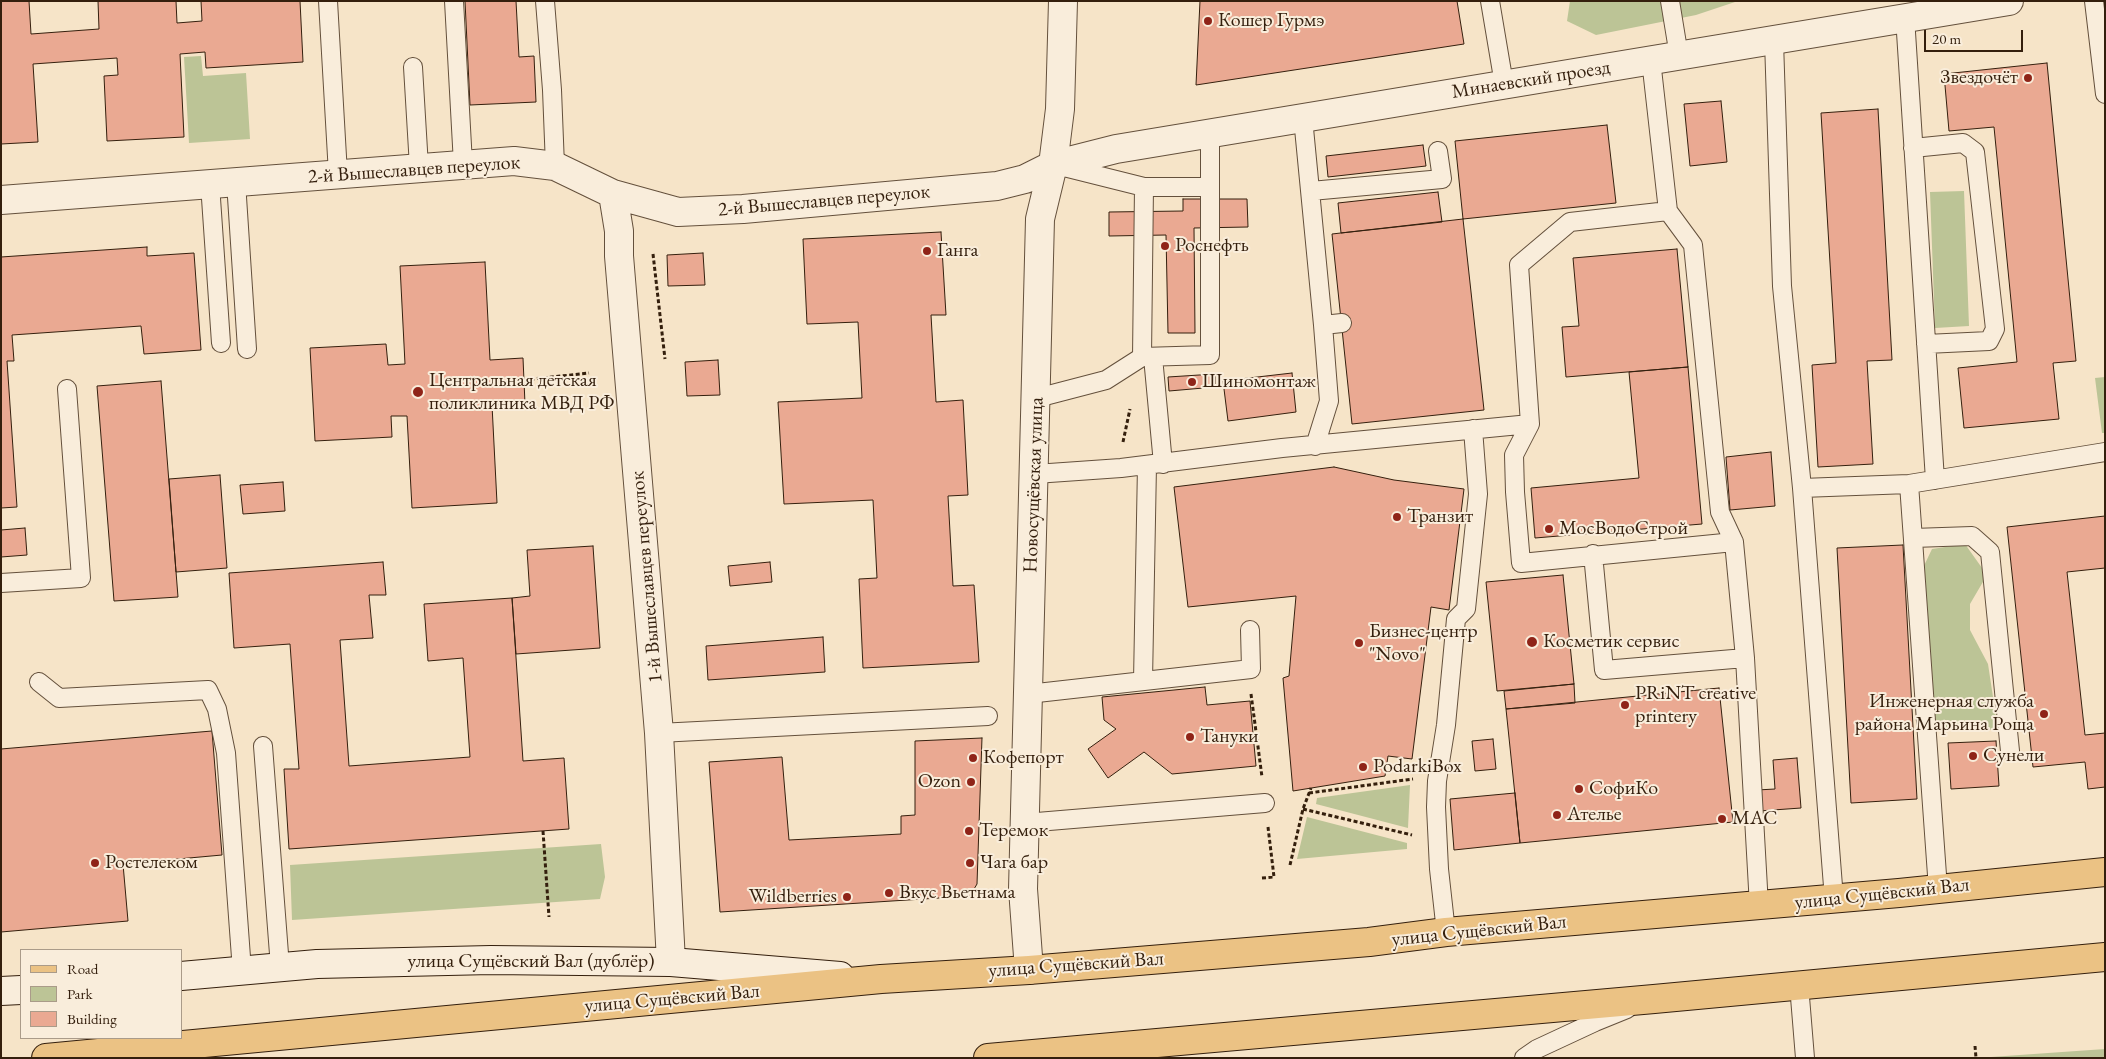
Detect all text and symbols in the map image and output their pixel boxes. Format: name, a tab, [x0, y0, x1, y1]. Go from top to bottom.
place label: Кошер Гурмэ	[1218, 9, 1324, 33]
marker: Кошер Гурмэ	[1202, 15, 1214, 27]
scale bar	[1926, 20, 2025, 52]
text: 20 m	[1932, 29, 1961, 48]
street label: Минаевский проезд	[1450, 56, 1612, 104]
place label: Звездочёт	[1940, 66, 2018, 90]
marker: Звездочёт	[2022, 72, 2034, 84]
street label: 2-й Вышеславцев переулок	[307, 151, 521, 189]
street label: 2-й Вышеславцев переулок	[717, 180, 931, 222]
place label: Роснефть	[1175, 234, 1249, 258]
place label: Ганга	[937, 239, 979, 263]
marker: Роснефть	[1159, 240, 1171, 252]
marker: Ганга	[921, 245, 933, 257]
place label: Центральная детская поликлиника МВД РФ	[429, 369, 614, 416]
place label: Шиномонтаж	[1202, 370, 1316, 394]
marker: Шиномонтаж	[1186, 376, 1198, 388]
marker: Центральная детская поликлиника МВД РФ	[411, 385, 425, 399]
street label: Новосущёвская улица	[1019, 397, 1049, 573]
street label: 1-й Вышеславцев переулок	[626, 470, 668, 684]
place label: Транзит	[1407, 505, 1473, 529]
marker: Транзит	[1391, 511, 1403, 523]
place label: МосВодоСтрой	[1559, 517, 1688, 541]
marker: МосВодоСтрой	[1543, 523, 1555, 535]
place label: Бизнес-центр "Novo"	[1369, 620, 1478, 667]
place label: Косметик сервис	[1543, 630, 1680, 654]
marker: Косметик сервис	[1525, 635, 1539, 649]
marker: Бизнес-центр "Novo"	[1353, 637, 1365, 649]
place label: PRiNT creative printery	[1635, 682, 1756, 729]
place label: Инженерная служба района Марьина Роща	[1855, 690, 2034, 737]
marker: PRiNT creative printery	[1619, 699, 1631, 711]
marker: Инженерная служба района Марьина Роща	[2038, 708, 2050, 720]
place label: Тануки	[1200, 725, 1259, 749]
marker: Тануки	[1184, 731, 1196, 743]
place label: Сунели	[1983, 744, 2044, 768]
place label: Кофепорт	[983, 746, 1064, 770]
marker: Сунели	[1967, 750, 1979, 762]
marker: Кофепорт	[967, 752, 979, 764]
place label: PodarkiBox	[1373, 755, 1462, 779]
marker: PodarkiBox	[1357, 761, 1369, 773]
place label: Ozon	[918, 770, 961, 794]
marker: Ozon	[965, 776, 977, 788]
place label: СофиКо	[1589, 777, 1658, 801]
marker: СофиКо	[1573, 783, 1585, 795]
place label: Ателье	[1567, 803, 1622, 827]
place label: MAC	[1732, 807, 1777, 831]
marker: Ателье	[1551, 809, 1563, 821]
marker: MAC	[1716, 813, 1728, 825]
place label: Теремок	[979, 819, 1048, 843]
marker: Теремок	[963, 825, 975, 837]
place label: Ростелеком	[105, 851, 198, 875]
place label: Чага бар	[980, 851, 1048, 875]
marker: Ростелеком	[89, 857, 101, 869]
marker: Чага бар	[964, 857, 976, 869]
street label: улица Сущёвский Вал	[1793, 873, 1971, 915]
place label: Вкус Вьетнама	[899, 881, 1015, 905]
place label: Wildberries	[749, 885, 837, 909]
marker: Вкус Вьетнама	[883, 887, 895, 899]
marker: Wildberries	[841, 891, 853, 903]
street label: улица Сущёвский Вал	[1390, 910, 1568, 952]
street label: улица Сущёвский Вал	[988, 947, 1164, 983]
legend	[20, 949, 182, 1039]
street label: улица Сущёвский Вал (дублёр)	[408, 950, 654, 974]
text: Road	[67, 959, 98, 978]
street label: улица Сущёвский Вал	[583, 979, 761, 1019]
text: Park	[67, 984, 93, 1003]
text: Building	[67, 1009, 117, 1028]

